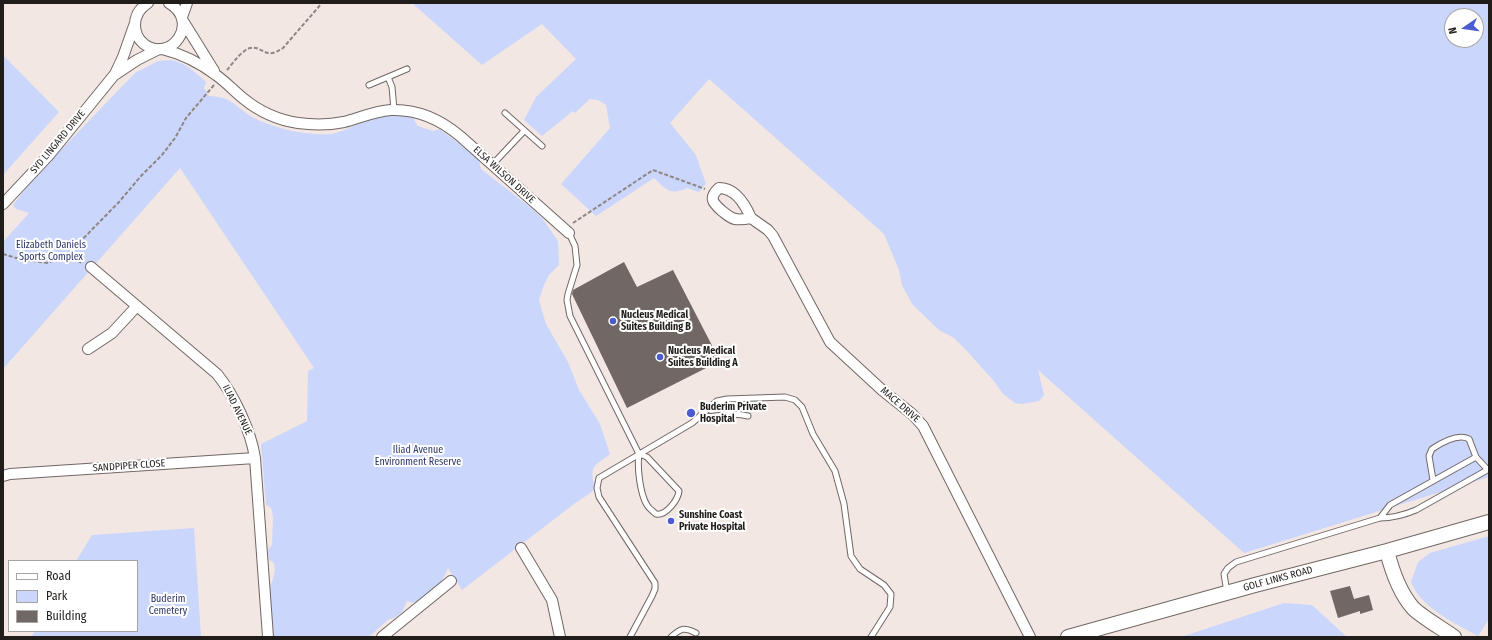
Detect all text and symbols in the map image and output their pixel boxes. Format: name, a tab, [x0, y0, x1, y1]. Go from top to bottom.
north arrow	[1444, 8, 1484, 48]
text: N	[1446, 26, 1460, 35]
street label: SYD LINGARD DRIVE	[28, 108, 88, 176]
street label: ELSA WILSON DRIVE	[471, 144, 537, 206]
park label: Elizabeth Daniels Sports Complex	[16, 239, 86, 262]
place label: Nucleus Medical Suites Building B	[621, 309, 691, 332]
marker: Nucleus Medical Suites Building B	[608, 316, 618, 326]
place label: Nucleus Medical Suites Building A	[668, 345, 738, 368]
marker: Nucleus Medical Suites Building A	[655, 352, 665, 362]
street label: ILIAD AVENUE	[220, 383, 254, 437]
street label: MACE DRIVE	[878, 385, 922, 425]
place label: Buderim Private Hospital	[700, 401, 767, 424]
marker: Buderim Private Hospital	[685, 407, 697, 419]
park label: Iliad Avenue Environment Reserve	[375, 444, 461, 468]
street label: SANDPIPER CLOSE	[92, 457, 166, 475]
place label: Sunshine Coast Private Hospital	[679, 509, 745, 532]
marker: Sunshine Coast Private Hospital	[666, 516, 676, 526]
legend	[8, 560, 138, 632]
street label: GOLF LINKS ROAD	[1242, 564, 1314, 594]
text: Road	[46, 569, 71, 583]
text: Park	[46, 589, 67, 603]
park label: Buderim Cemetery	[149, 593, 187, 616]
text: Building	[46, 609, 86, 623]

